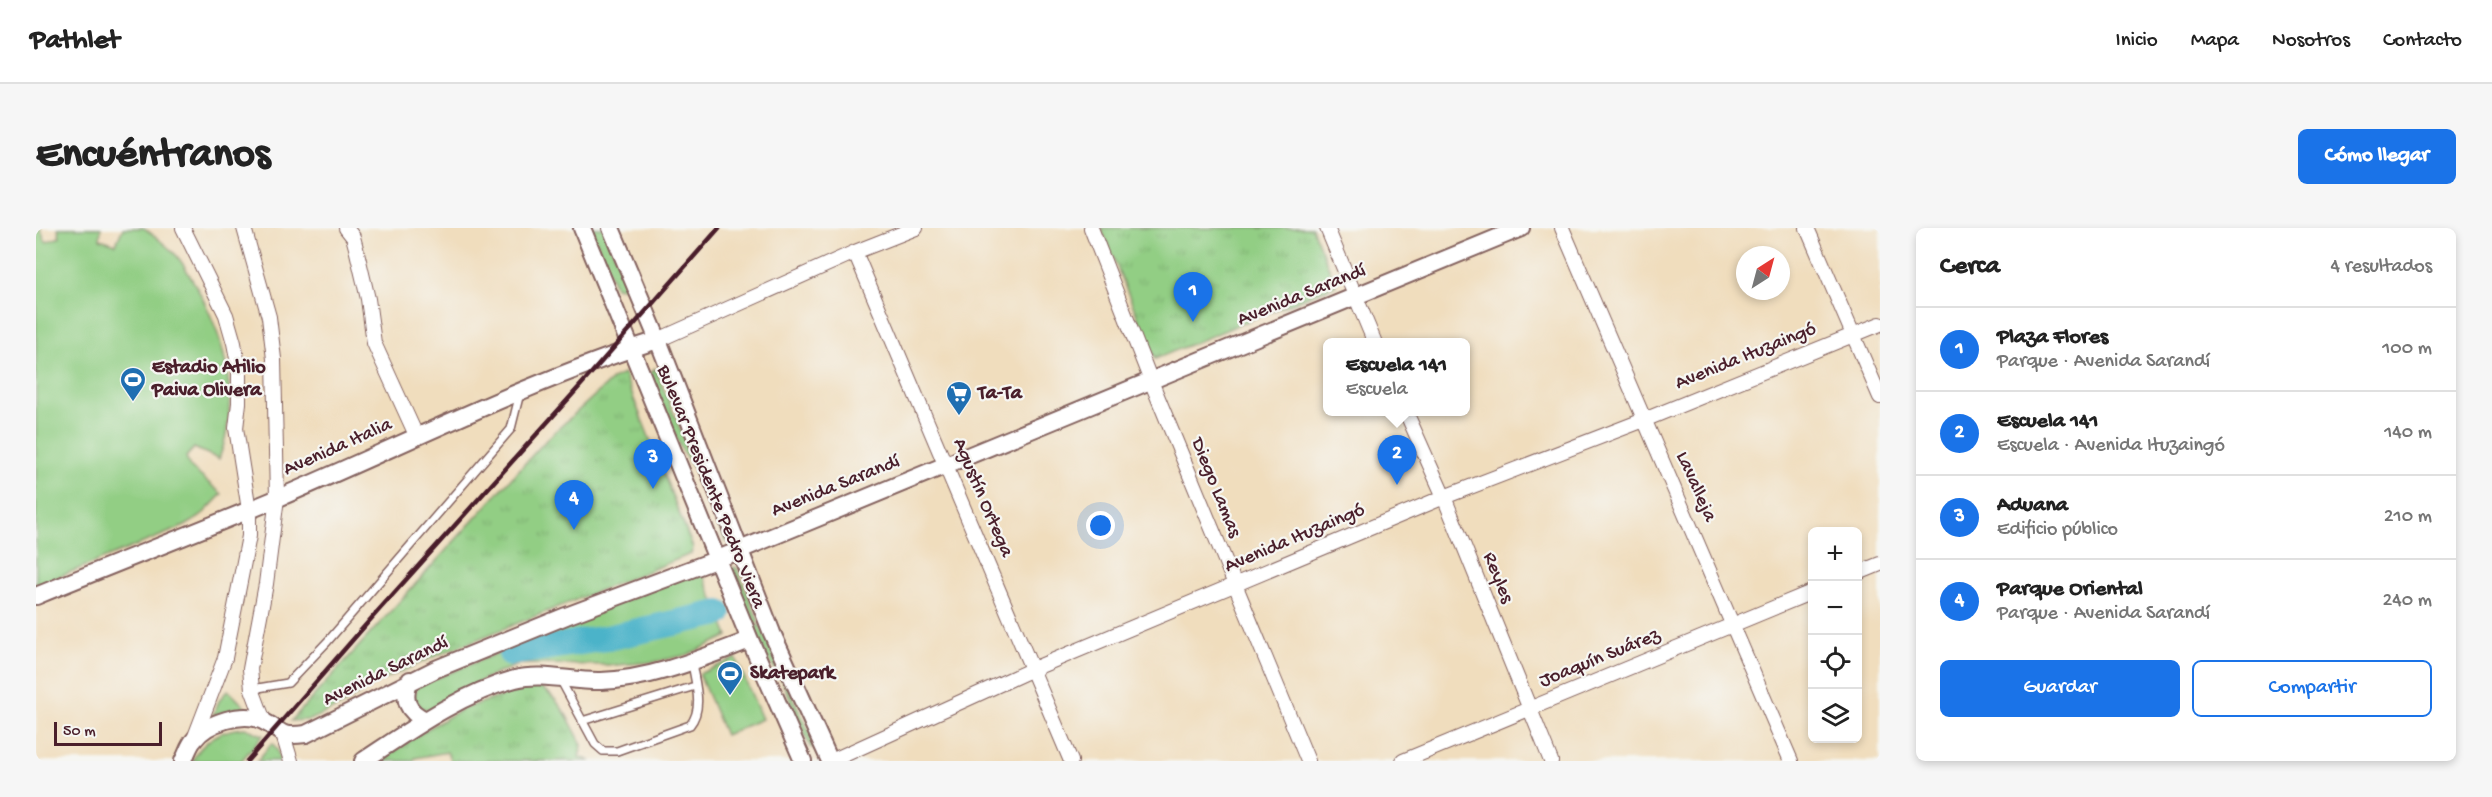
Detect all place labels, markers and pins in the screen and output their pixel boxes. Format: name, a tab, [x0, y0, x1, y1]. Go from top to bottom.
pin: 1	[1174, 272, 1212, 322]
place label: Estadio Atilio Paiva Olivera	[151, 357, 266, 403]
sports icon: Estadio Atilio Paiva Olivera	[118, 365, 148, 403]
supermarket icon: Ta-Ta	[944, 379, 974, 417]
place label: Ta-Ta	[976, 383, 1023, 406]
pin: 2	[1378, 436, 1416, 485]
pin: 3	[634, 440, 672, 489]
pin: 4	[554, 480, 594, 530]
sports icon: Skatepark	[715, 659, 745, 697]
place label: Skatepark	[750, 663, 837, 686]

